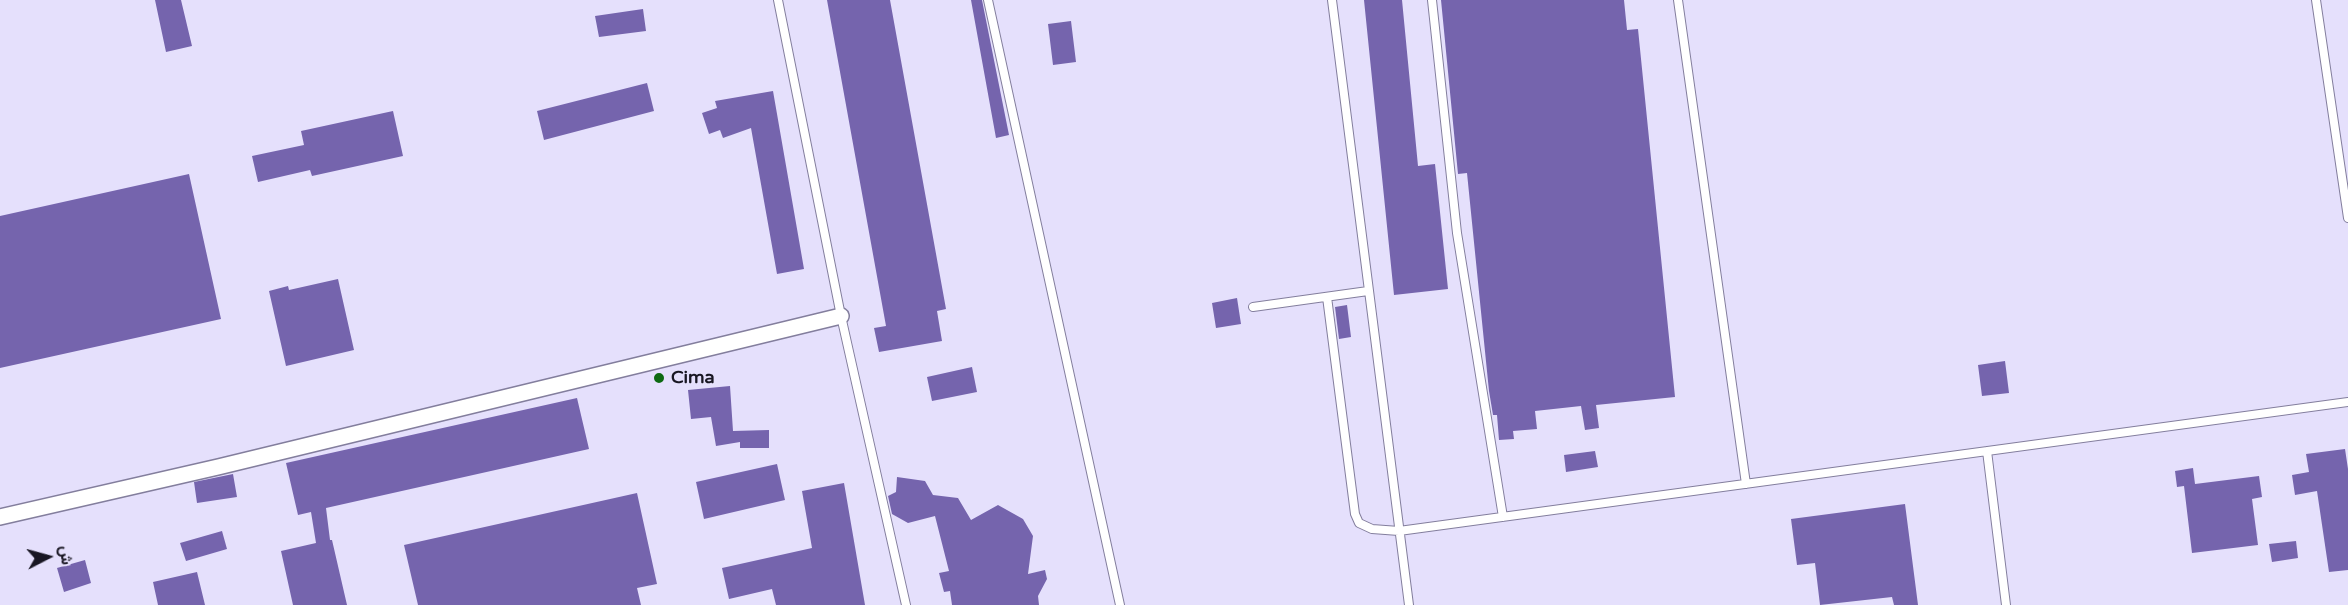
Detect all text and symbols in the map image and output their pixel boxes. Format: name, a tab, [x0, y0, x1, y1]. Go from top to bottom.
place label: Cima	[671, 367, 715, 389]
marker: Cima	[652, 371, 666, 385]
north arrow	[18, 527, 78, 587]
text: ش	[55, 545, 77, 566]

